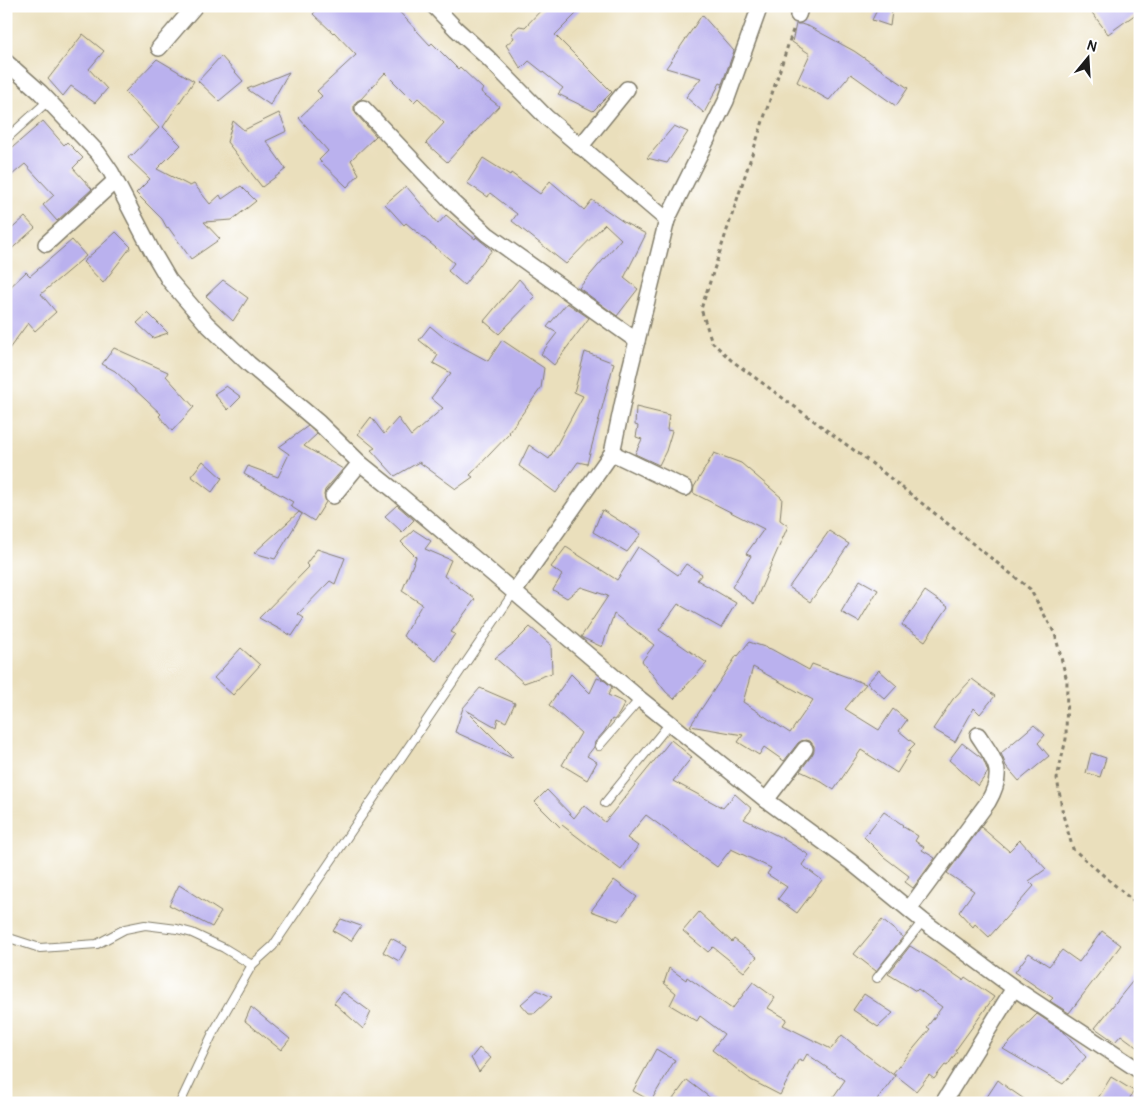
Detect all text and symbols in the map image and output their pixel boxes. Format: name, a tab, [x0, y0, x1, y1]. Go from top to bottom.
north arrow	[1064, 32, 1114, 82]
text: N	[1085, 37, 1099, 56]

